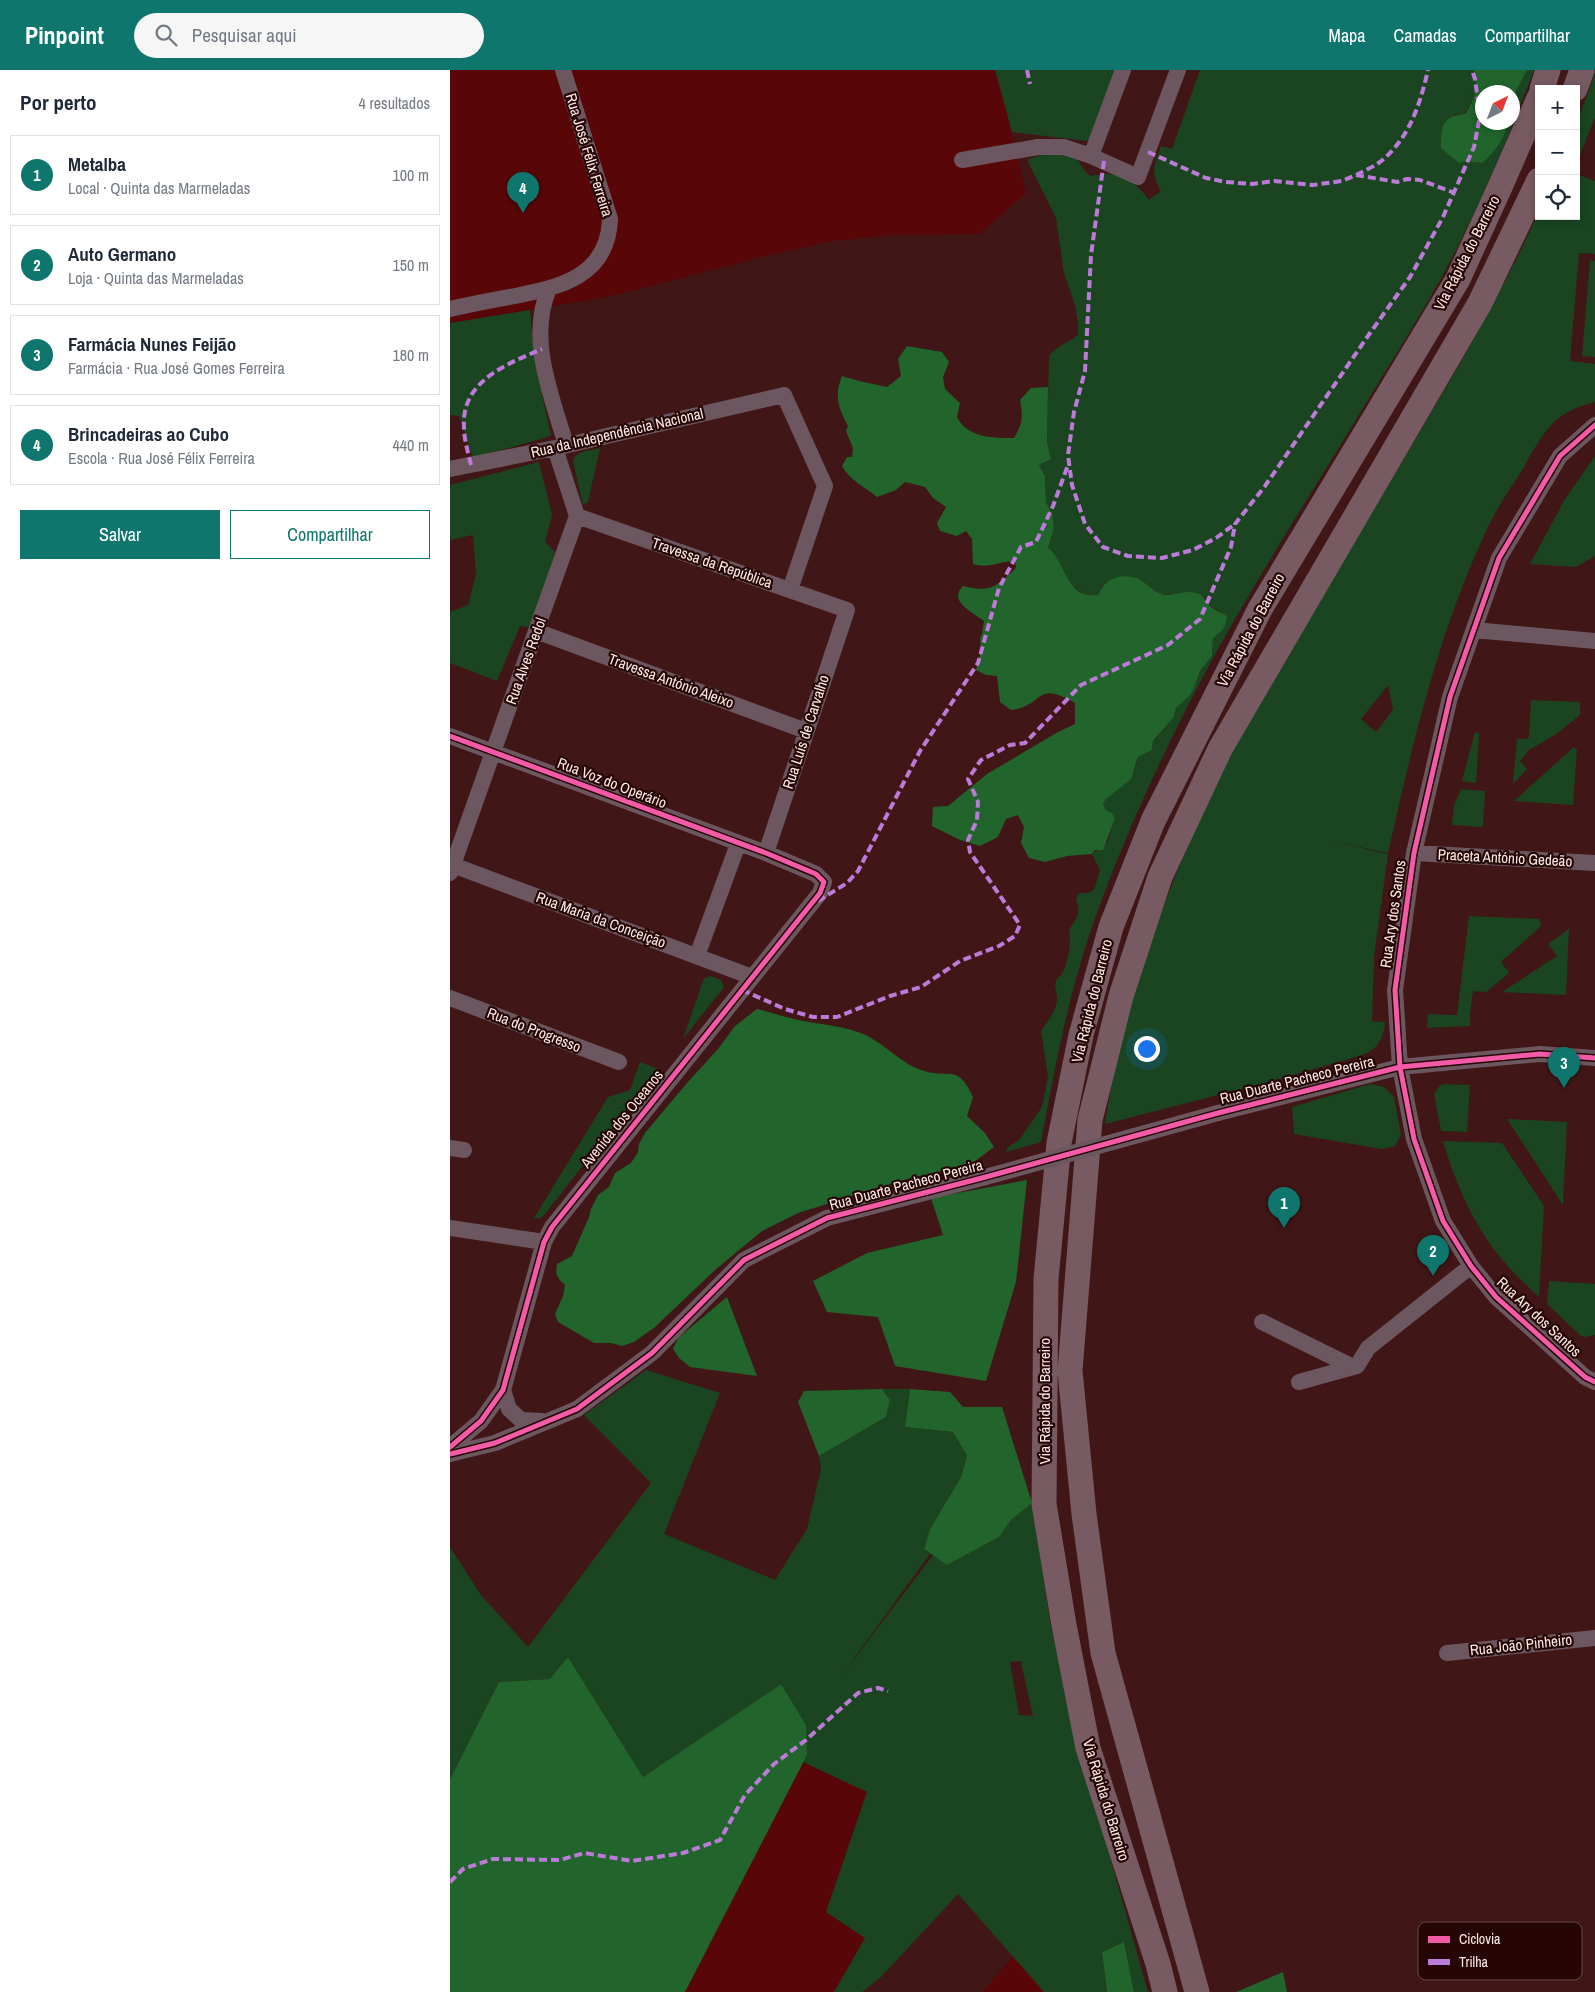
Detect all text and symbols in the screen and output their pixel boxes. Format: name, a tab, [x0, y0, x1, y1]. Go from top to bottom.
search box	[134, 13, 484, 58]
text: Pinpoint	[25, 19, 104, 51]
icon: search	[152, 21, 180, 49]
text: Pesquisar aqui	[192, 22, 297, 48]
text: Mapa	[1329, 23, 1366, 48]
text: Camadas	[1394, 23, 1457, 48]
text: Compartilhar	[1485, 23, 1570, 48]
north arrow	[1475, 85, 1520, 130]
map controls	[1535, 85, 1580, 220]
button: +	[1535, 85, 1580, 130]
text: Por perto	[20, 88, 97, 117]
street label: Rua José Félix Ferreira	[561, 91, 618, 219]
text: 4 resultados	[359, 92, 430, 114]
button: −	[1535, 130, 1580, 175]
text: Metalba	[68, 151, 126, 177]
text: 1	[33, 164, 41, 186]
text: 100 m	[393, 164, 429, 186]
pin: 4	[507, 172, 539, 213]
button: locate	[1535, 175, 1580, 220]
text: Local · Quinta das Marmeladas	[68, 177, 250, 199]
street label: Via Rápida do Barreiro	[1429, 192, 1505, 314]
text: Auto Germano	[68, 241, 176, 267]
text: 2	[33, 254, 41, 276]
text: 150 m	[393, 254, 429, 276]
text: Loja · Quinta das Marmeladas	[68, 267, 244, 289]
text: Farmácia Nunes Feijão	[68, 331, 236, 357]
text: 3	[33, 344, 41, 366]
text: 180 m	[393, 344, 429, 366]
text: Farmácia · Rua José Gomes Ferreira	[68, 357, 285, 379]
street label: Rua da Independência Nacional	[529, 402, 705, 463]
text: Brincadeiras ao Cubo	[68, 421, 229, 447]
text: 4	[33, 434, 41, 456]
text: 440 m	[393, 434, 429, 456]
text: Escola · Rua José Félix Ferreira	[68, 447, 255, 469]
button: Salvar	[20, 510, 220, 559]
button: Compartilhar	[230, 510, 430, 559]
street label: Travessa da República	[649, 532, 775, 593]
street label: Via Rápida do Barreiro	[1212, 569, 1290, 690]
street label: Rua Alves Redol	[500, 615, 551, 707]
street label: Travessa António Aleixo	[605, 648, 737, 713]
street label: Rua Luís de Carvalho	[777, 672, 834, 792]
street label: Rua Voz do Operário	[554, 752, 670, 813]
street label: Praceta António Gedeão	[1437, 843, 1573, 872]
street label: Rua Ary dos Santos	[1375, 859, 1410, 969]
street label: Rua Maria da Conceição	[533, 886, 669, 953]
street label: Via Rápida do Barreiro	[1066, 937, 1117, 1065]
street label: Rua do Progresso	[484, 1002, 584, 1057]
your location	[1134, 1036, 1160, 1062]
pin: 3	[1548, 1047, 1580, 1088]
street label: Rua Duarte Pacheco Pereira	[1218, 1050, 1376, 1109]
street label: Avenida dos Oceanos	[575, 1065, 668, 1173]
street label: Rua Duarte Pacheco Pereira	[827, 1154, 985, 1215]
pin: 1	[1268, 1187, 1300, 1228]
pin: 2	[1417, 1235, 1449, 1276]
street label: Rua Ary dos Santos	[1492, 1272, 1586, 1361]
street label: Via Rápida do Barreiro	[1034, 1338, 1055, 1464]
street label: Rua João Pinheiro	[1469, 1629, 1573, 1660]
street label: Via Rápida do Barreiro	[1078, 1736, 1135, 1863]
legend	[1418, 1922, 1582, 1980]
text: Ciclovia	[1459, 1930, 1501, 1948]
text: Trilha	[1459, 1953, 1489, 1971]

